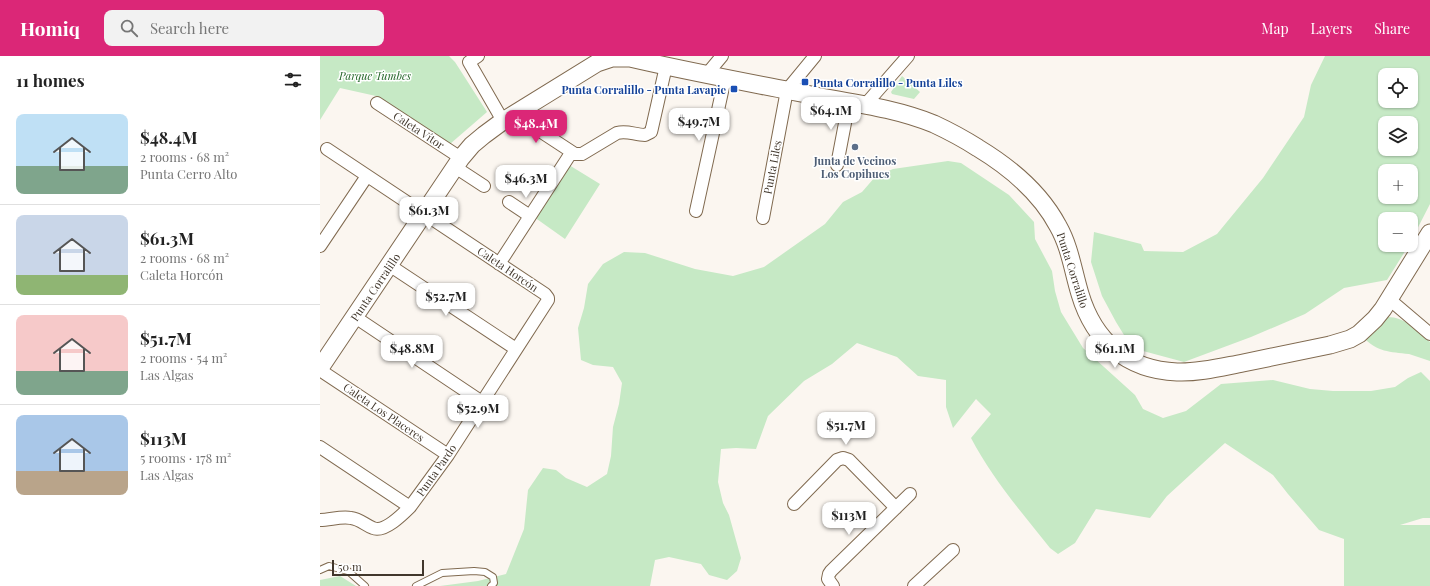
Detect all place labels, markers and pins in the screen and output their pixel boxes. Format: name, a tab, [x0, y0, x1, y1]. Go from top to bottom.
place label: Punta Corralillo - Punta Liles	[813, 75, 962, 90]
marker: Punta Corralillo - Punta Liles	[800, 77, 810, 87]
place label: Punta Corralillo - Punta Lavapie	[562, 82, 726, 97]
marker: Punta Corralillo - Punta Lavapie	[729, 84, 739, 94]
pin: $64.1M	[798, 97, 864, 131]
pin: $49.7M	[666, 108, 732, 142]
pin: $48.4M	[503, 110, 569, 144]
marker: Junta de Vecinos Los Copihues	[850, 142, 860, 152]
place label: Junta de Vecinos Los Copihues	[813, 153, 896, 181]
pin: $46.3M	[493, 165, 559, 199]
pin: $61.3M	[396, 197, 462, 231]
pin: $52.7M	[413, 283, 479, 317]
pin: $48.8M	[379, 335, 445, 369]
pin: $61.1M	[1082, 335, 1148, 369]
pin: $52.9M	[445, 395, 511, 429]
pin: $51.7M	[813, 412, 879, 446]
pin: $113M	[821, 502, 877, 536]

